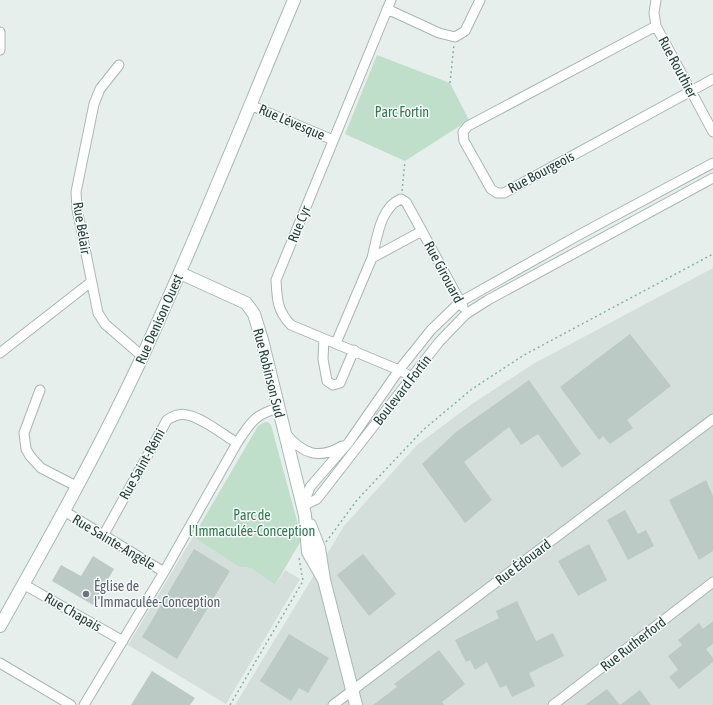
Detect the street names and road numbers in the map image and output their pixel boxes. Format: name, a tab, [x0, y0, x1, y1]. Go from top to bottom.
street label: Rue Routhier	[655, 34, 701, 101]
street label: Rue Lévesque	[256, 101, 328, 143]
street label: Rue Bourgeois	[505, 148, 577, 196]
street label: Rue Bélair	[70, 201, 94, 256]
street label: Rue Cyr	[284, 202, 314, 245]
street label: Rue Girouard	[421, 238, 467, 306]
street label: Rue Denison Ouest	[132, 272, 186, 366]
street label: Rue Robinson Sud	[250, 327, 288, 419]
street label: Boulevard Fortin	[370, 352, 434, 428]
street label: Rue Saint-Rémi	[116, 426, 168, 502]
street label: Rue Sainte-Angèle	[70, 511, 158, 573]
street label: Rue Édouard	[492, 536, 554, 588]
street label: Rue Chapais	[42, 589, 104, 635]
street label: Rue Rutherford	[597, 614, 669, 674]

